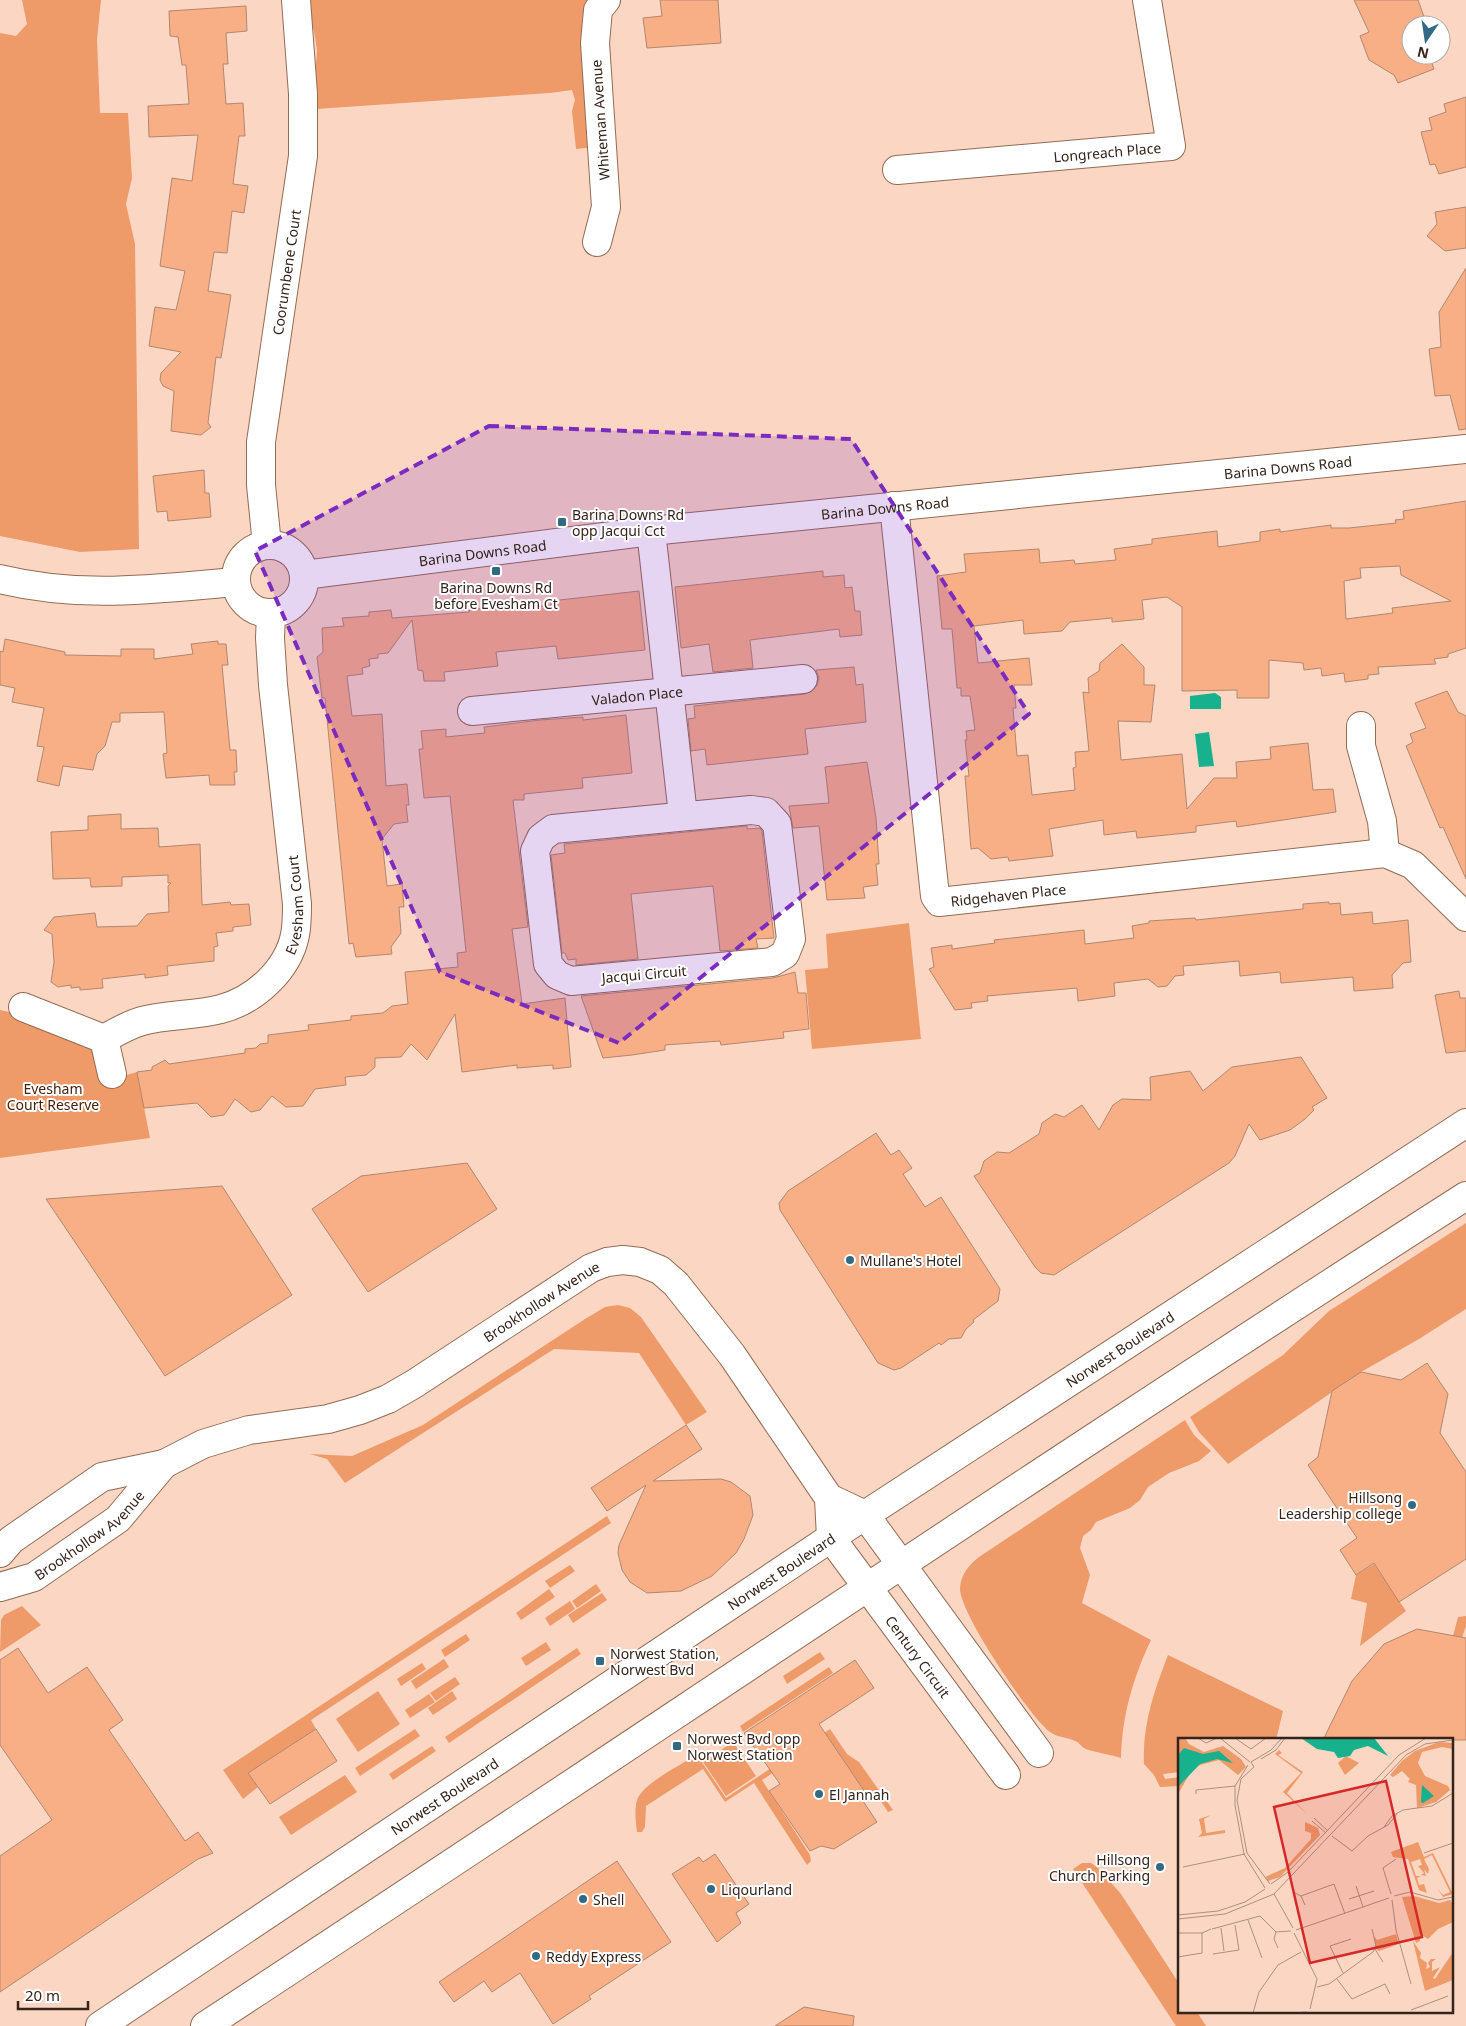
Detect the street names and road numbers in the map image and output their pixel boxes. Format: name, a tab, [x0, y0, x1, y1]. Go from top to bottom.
street label: Whiteman Avenue	[586, 59, 614, 181]
street label: Longreach Place	[1053, 137, 1162, 166]
street label: Coorumbene Court	[267, 208, 305, 336]
street label: Barina Downs Road	[1223, 451, 1353, 483]
street label: Barina Downs Road	[820, 492, 950, 523]
street label: Barina Downs Road	[418, 535, 548, 570]
street label: Valadon Place	[591, 681, 684, 709]
street label: Evesham Court	[280, 854, 307, 957]
street label: Ridgehaven Place	[950, 879, 1067, 910]
street label: Jacqui Circuit	[599, 961, 687, 987]
street label: Brookhollow Avenue	[479, 1256, 602, 1346]
street label: Norwest Boulevard	[1062, 1307, 1178, 1391]
street label: Brookhollow Avenue	[30, 1486, 148, 1584]
street label: Norwest Boulevard	[723, 1528, 839, 1614]
street label: Century Circuit	[882, 1611, 955, 1701]
street label: Norwest Boulevard	[387, 1753, 502, 1839]

